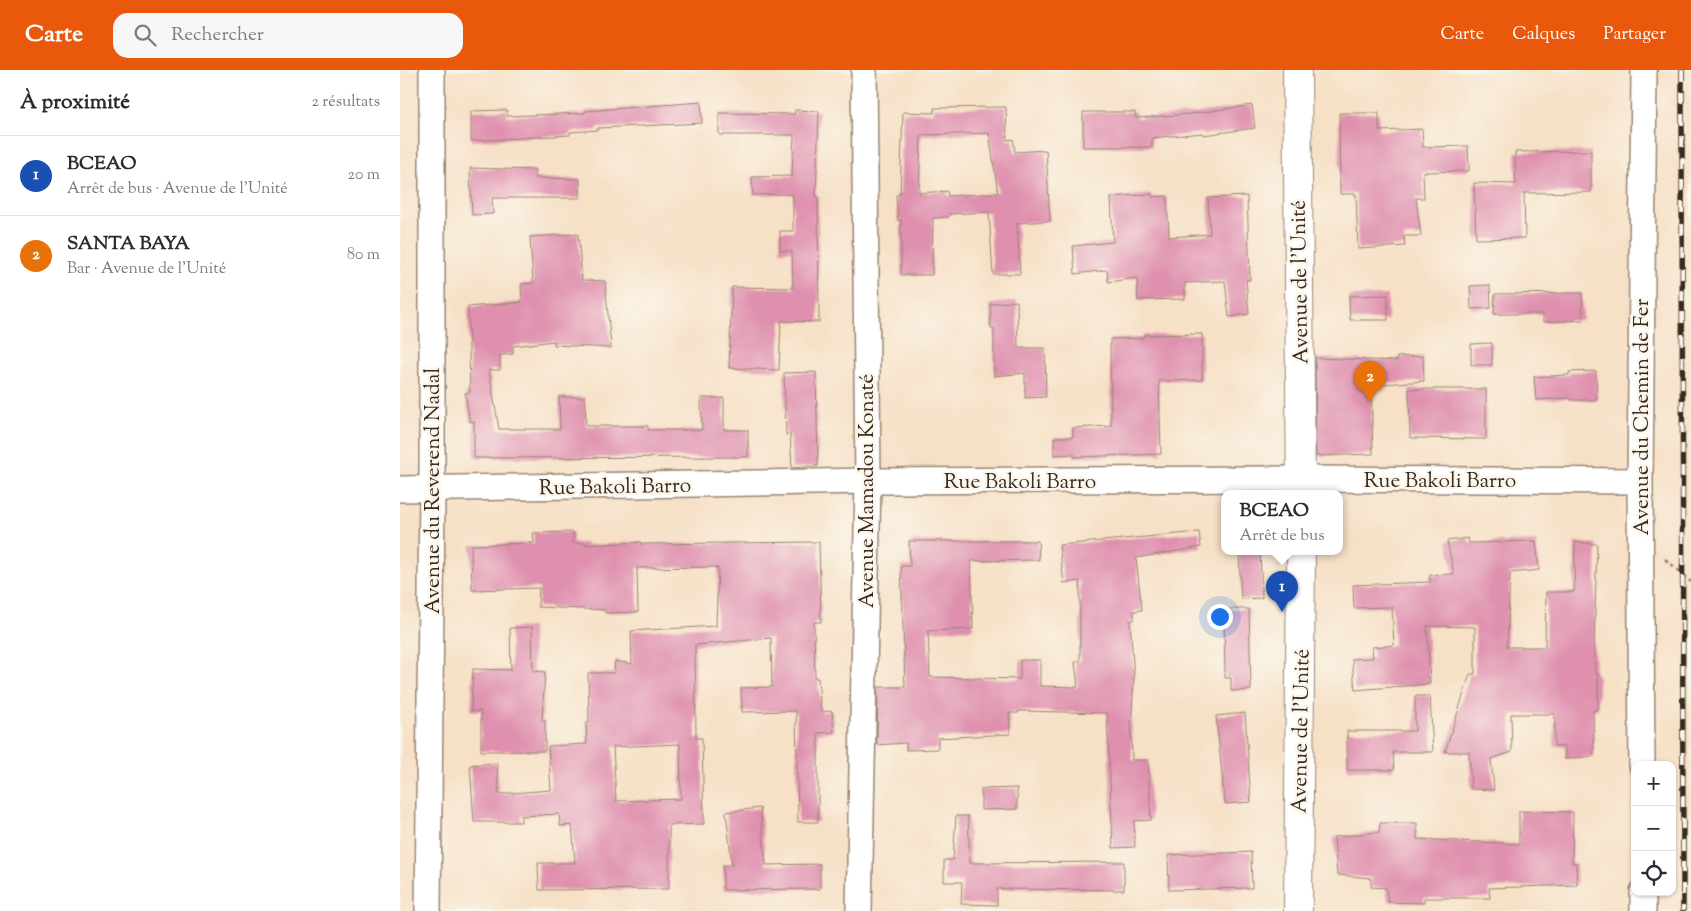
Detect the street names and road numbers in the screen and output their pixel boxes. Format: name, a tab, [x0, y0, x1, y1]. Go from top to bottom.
street label: Avenue de l'Unité	[1285, 200, 1317, 364]
street label: Avenue du Chemin de Fer	[1628, 298, 1658, 535]
street label: Avenue du Reverend Nadal	[419, 368, 449, 614]
street label: Avenue Mamadou Konaté	[853, 374, 883, 608]
street label: Rue Bakoli Barro	[1364, 467, 1516, 497]
street label: Rue Bakoli Barro	[944, 468, 1096, 498]
street label: Rue Bakoli Barro	[539, 472, 691, 504]
street label: Avenue de l'Unité	[1286, 649, 1318, 813]

